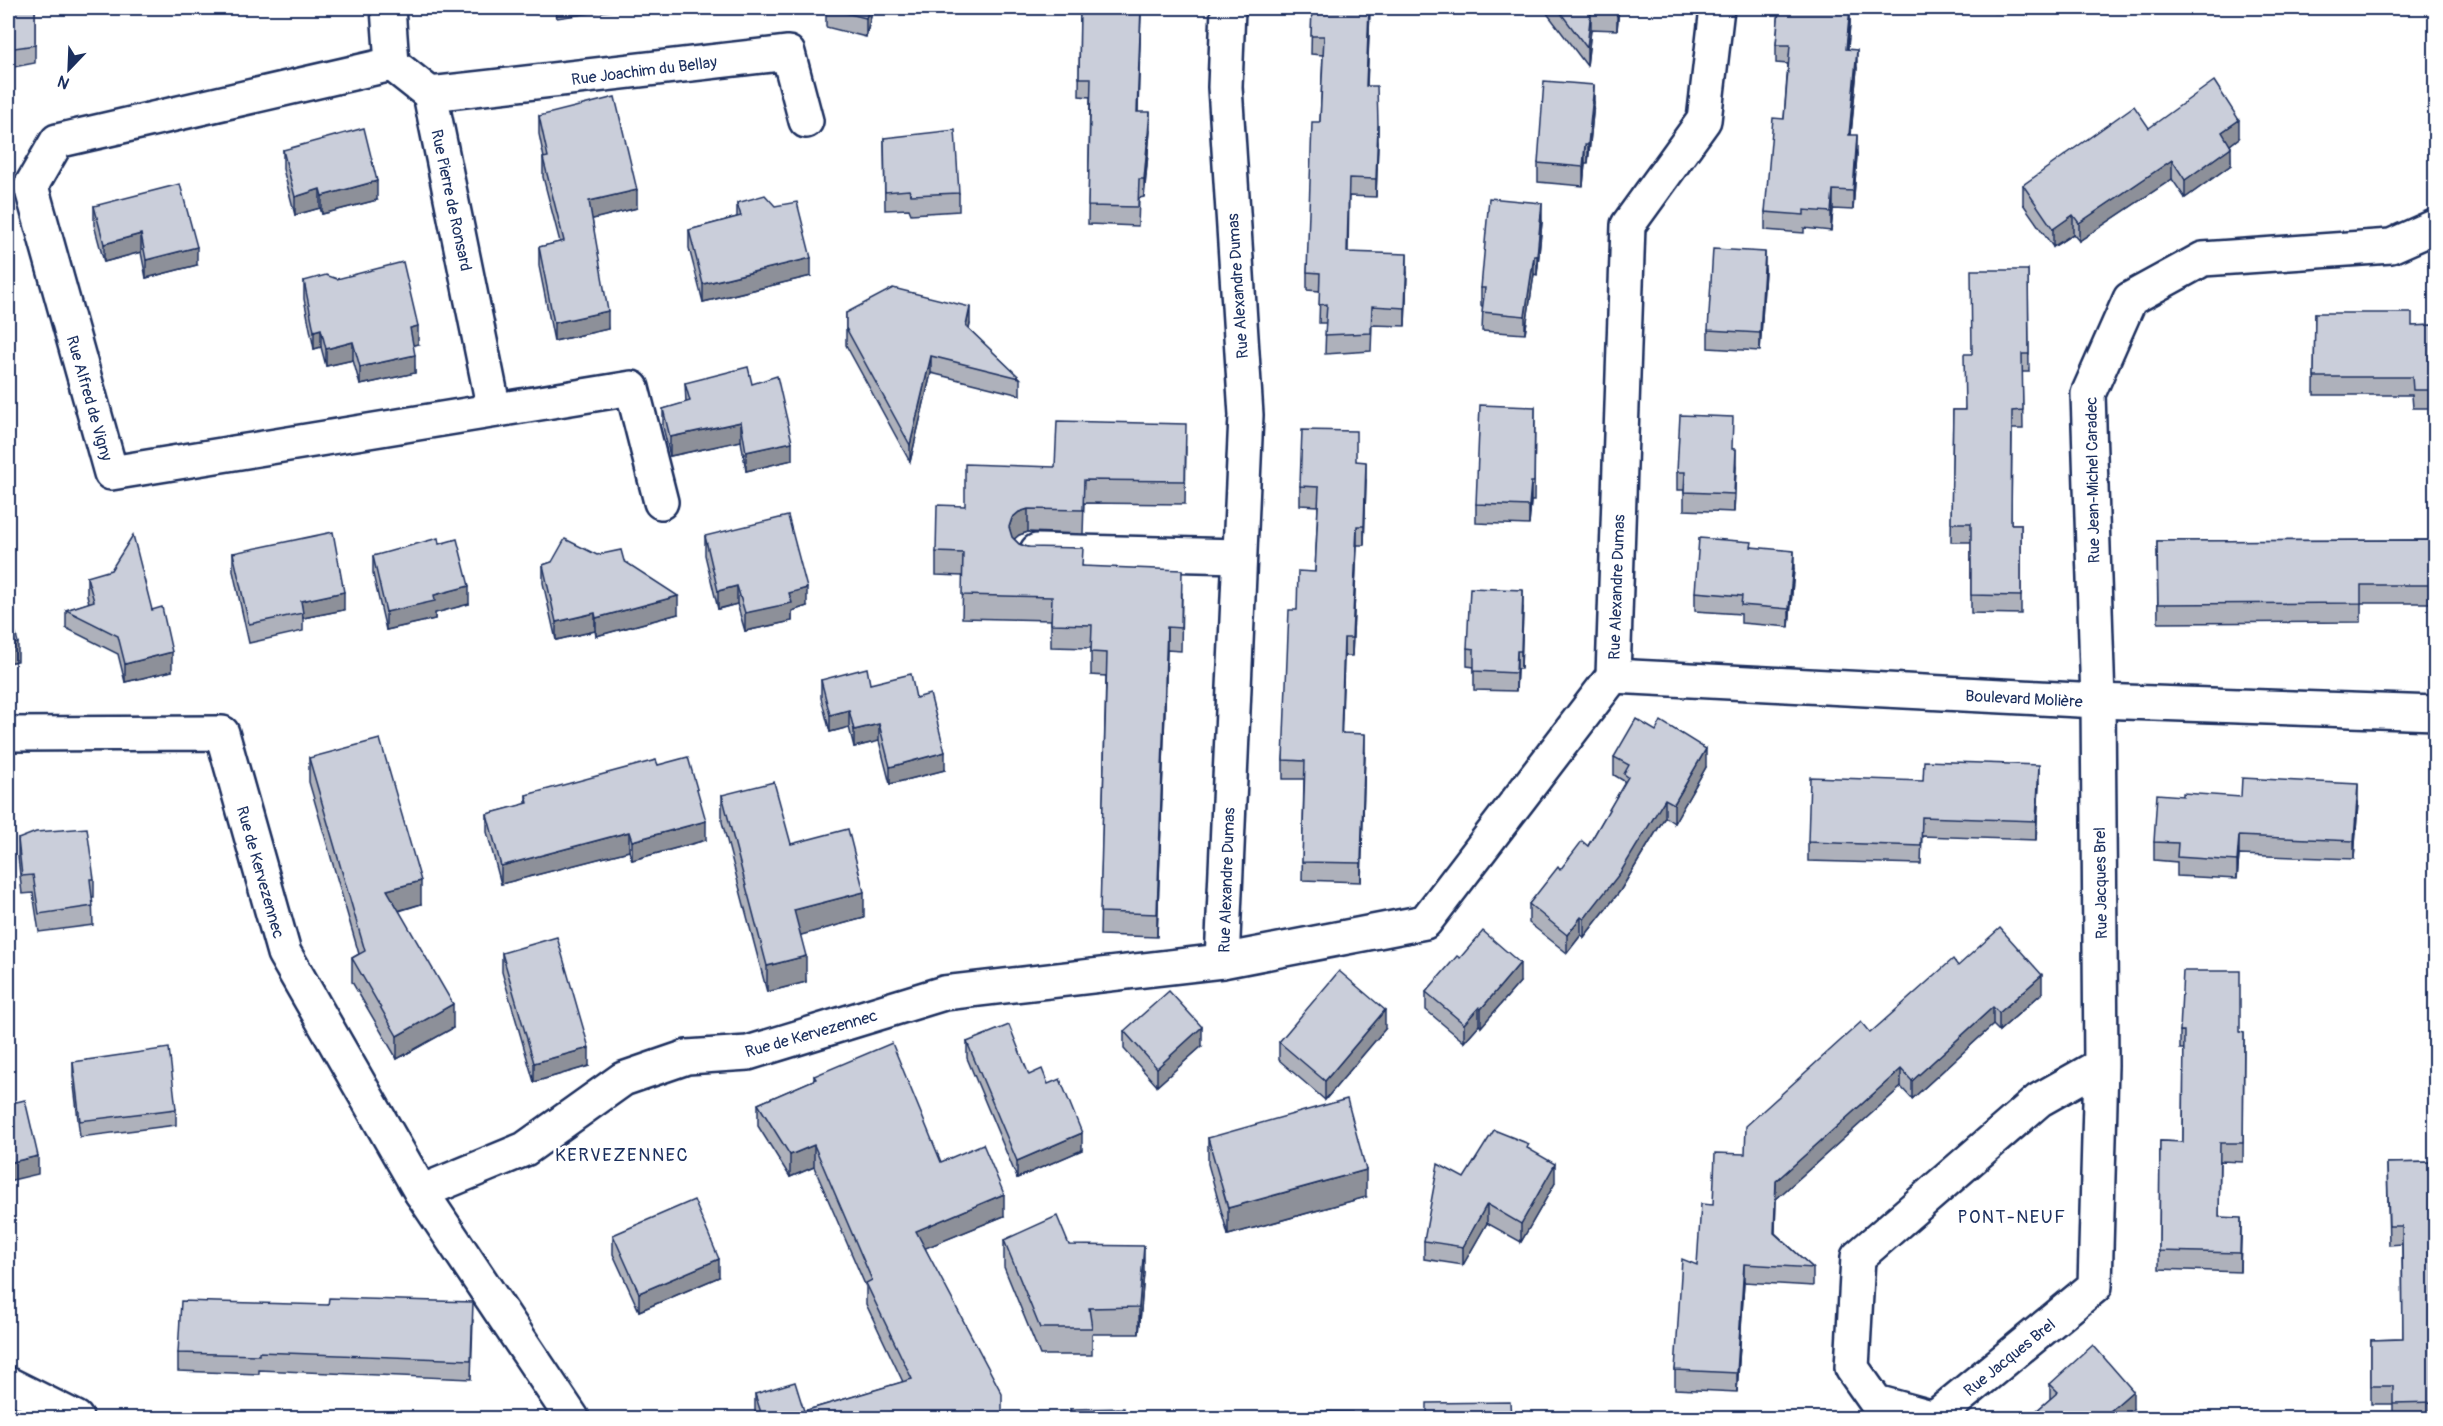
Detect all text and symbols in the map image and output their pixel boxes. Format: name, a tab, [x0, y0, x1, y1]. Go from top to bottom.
north arrow	[39, 39, 99, 99]
street label: Rue Joachim du Bellay	[570, 52, 718, 90]
text: N	[54, 70, 72, 93]
street label: Rue Pierre de Ronsard	[426, 128, 476, 273]
street label: Rue Alexandre Dumas	[1223, 213, 1253, 359]
street label: Rue Alfred de Vigny	[62, 333, 117, 463]
street label: Rue Jean-Michel Caradec	[2082, 396, 2104, 564]
street label: Rue Alexandre Dumas	[1604, 514, 1630, 660]
street label: Boulevard Molière	[1965, 686, 2083, 712]
street label: Rue de Kervezennec	[232, 804, 288, 941]
street label: Rue Alexandre Dumas	[1214, 807, 1240, 953]
street label: Rue Jacques Brel	[2090, 827, 2112, 939]
street label: Rue de Kervezennec	[743, 1006, 880, 1062]
district label: KERVEZENNEC	[555, 1144, 689, 1167]
district label: PONT-NEUF	[1958, 1206, 2066, 1229]
street label: Rue Jacques Brel	[1960, 1315, 2059, 1401]

